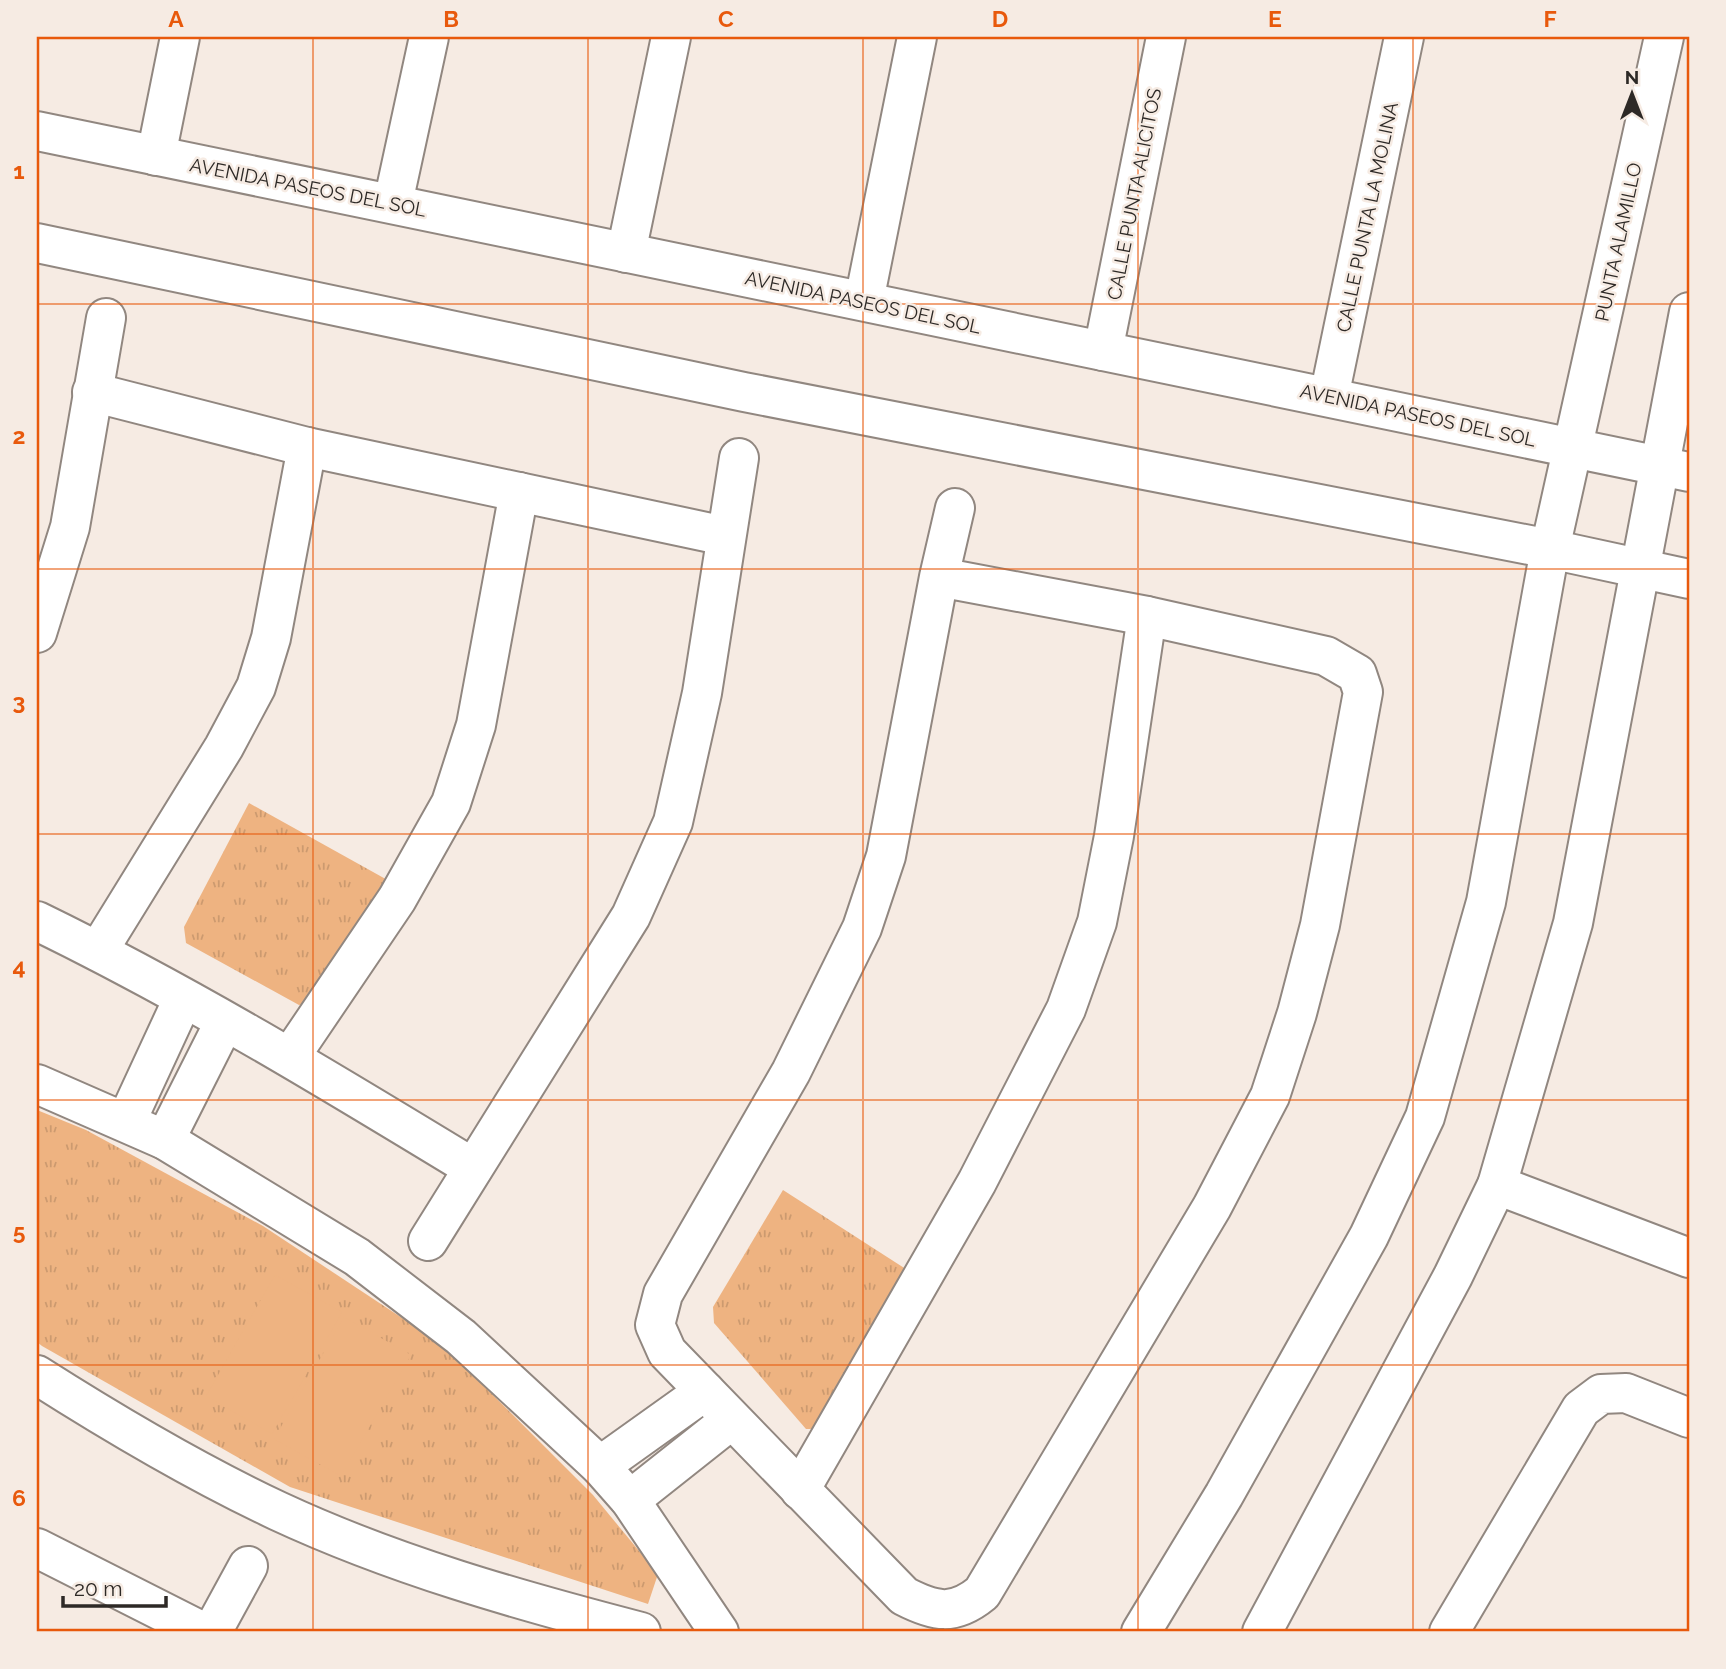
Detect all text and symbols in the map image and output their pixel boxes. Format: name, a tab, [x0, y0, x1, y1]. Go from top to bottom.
text: A	[168, 5, 184, 32]
text: B	[443, 5, 459, 32]
text: C	[718, 5, 734, 32]
text: D	[992, 5, 1008, 32]
text: E	[1268, 5, 1282, 32]
text: F	[1543, 5, 1557, 32]
north arrow	[1596, 60, 1666, 130]
text: N	[1625, 66, 1639, 88]
street label: CALLE PUNTA ALICITOS	[1103, 86, 1165, 302]
street label: CALLE PUNTA LA MOLINA	[1332, 100, 1402, 334]
street label: AVENIDA PASEOS DEL SOL	[188, 153, 428, 221]
text: 1	[13, 157, 25, 184]
street label: PUNTA ALAMILLO	[1590, 161, 1646, 323]
street label: AVENIDA PASEOS DEL SOL	[743, 266, 983, 338]
street label: AVENIDA PASEOS DEL SOL	[1298, 379, 1538, 451]
text: 2	[13, 422, 25, 449]
text: 3	[13, 688, 25, 715]
text: 4	[12, 953, 26, 980]
text: 5	[13, 1218, 26, 1245]
text: 6	[12, 1484, 26, 1511]
scale bar	[63, 1564, 166, 1608]
text: 20 m	[74, 1576, 122, 1601]

